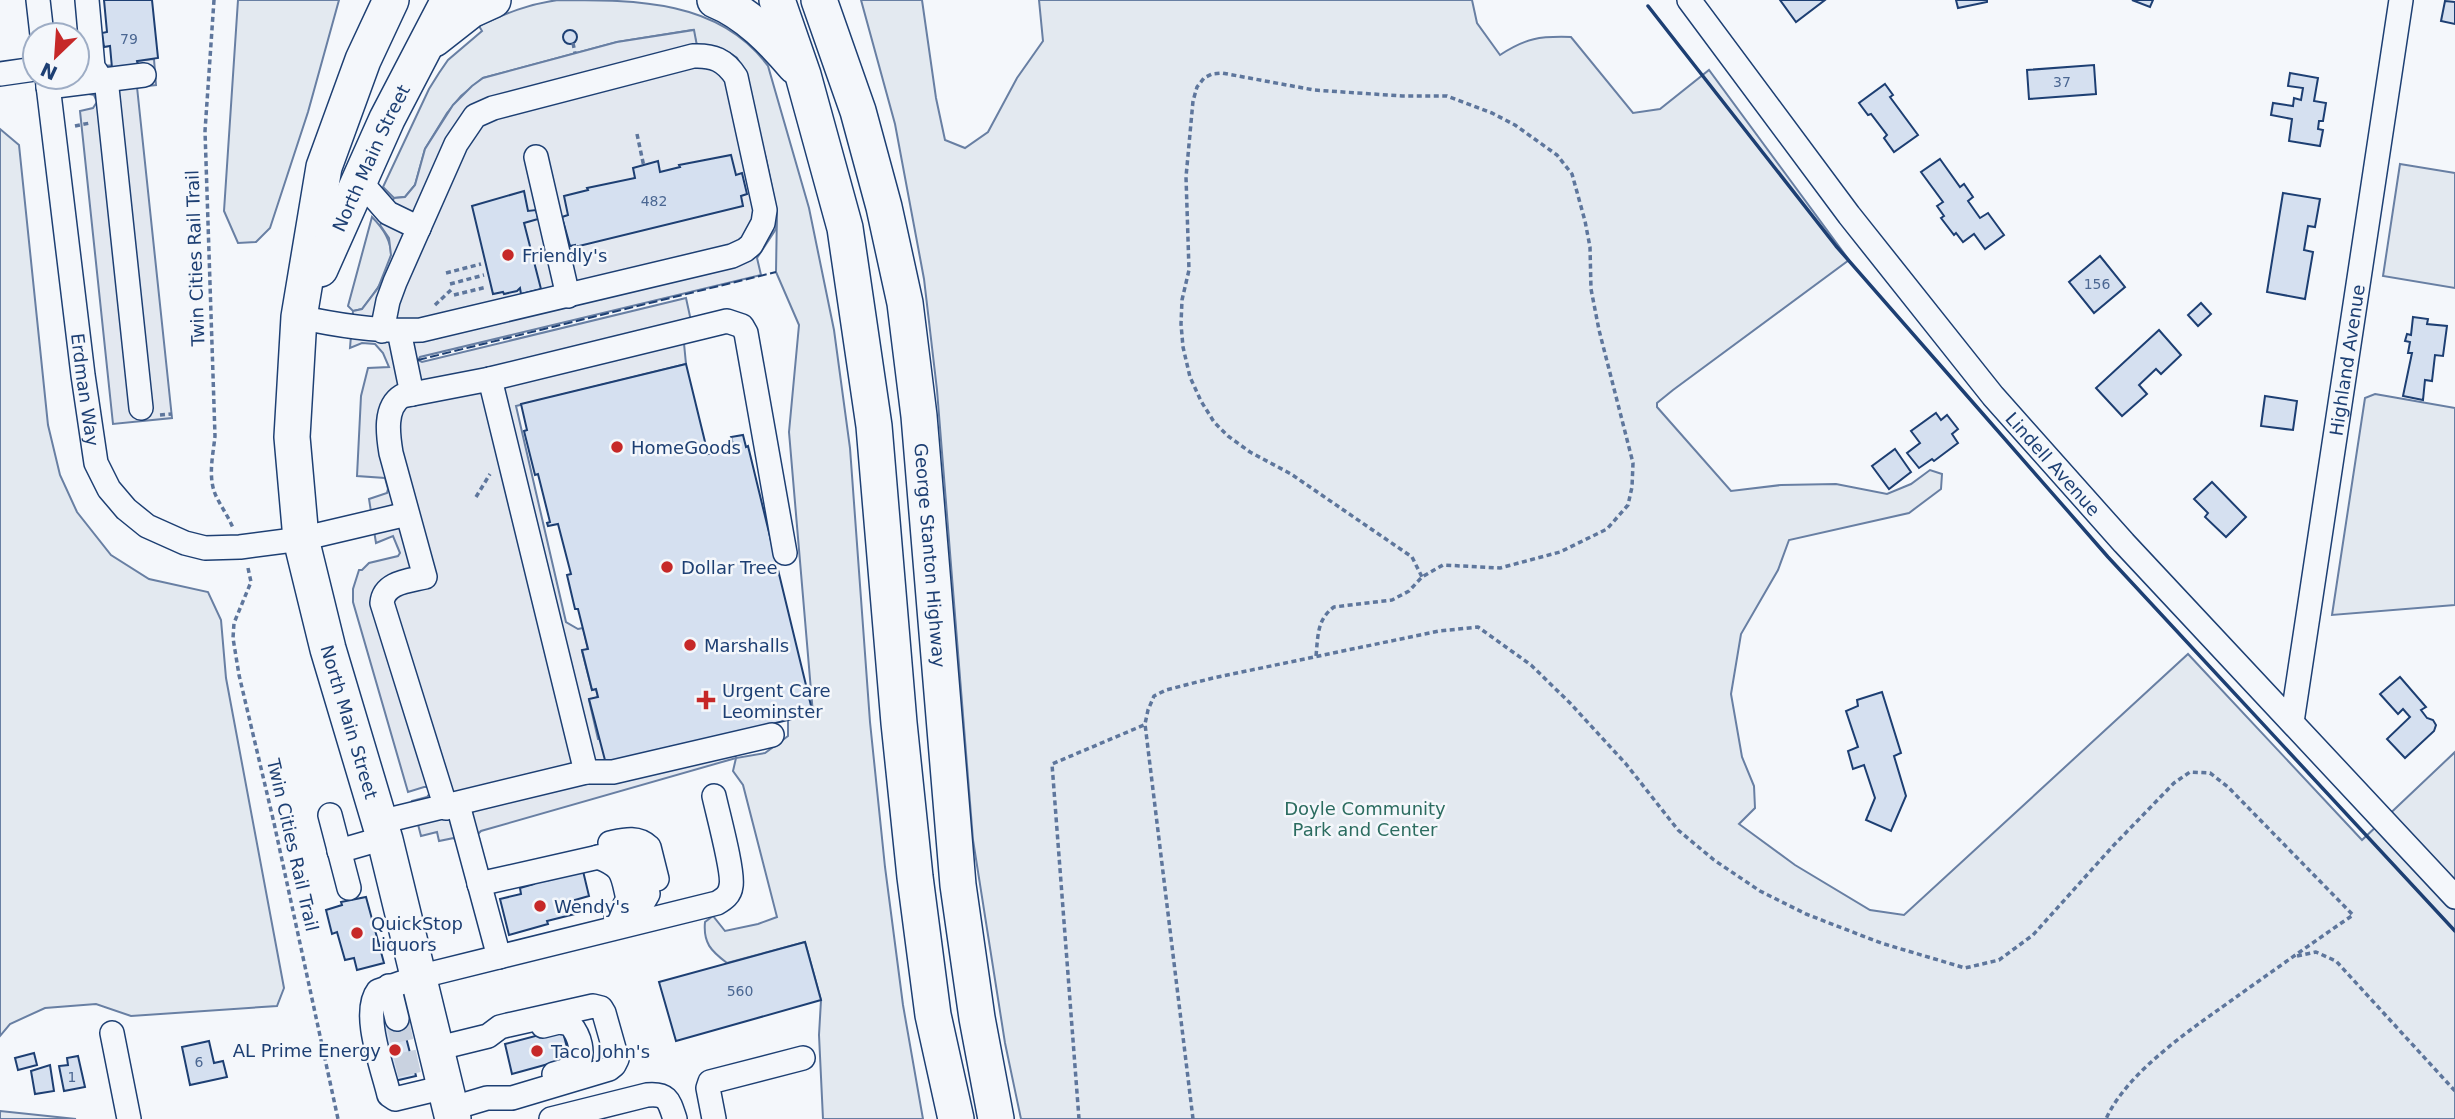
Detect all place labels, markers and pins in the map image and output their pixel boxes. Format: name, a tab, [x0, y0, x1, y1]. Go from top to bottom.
place label: Friendly's	[522, 245, 607, 266]
marker: Friendly's	[500, 247, 516, 263]
place label: HomeGoods	[631, 437, 741, 458]
marker: HomeGoods	[609, 439, 625, 455]
place label: Dollar Tree	[681, 557, 778, 578]
marker: Dollar Tree	[659, 559, 675, 575]
place label: Marshalls	[704, 635, 789, 656]
marker: Marshalls	[682, 637, 698, 653]
place label: Urgent Care Leominster	[722, 680, 831, 722]
marker: Urgent Care Leominster	[696, 690, 716, 710]
place label: Wendy's	[554, 896, 630, 917]
marker: Wendy's	[532, 898, 548, 914]
place label: QuickStop Liquors	[371, 913, 463, 955]
marker: QuickStop Liquors	[349, 925, 365, 941]
place label: AL Prime Energy	[233, 1040, 381, 1061]
place label: Taco John's	[550, 1041, 650, 1062]
marker: AL Prime Energy	[387, 1042, 403, 1058]
marker: Taco John's	[529, 1043, 545, 1059]

